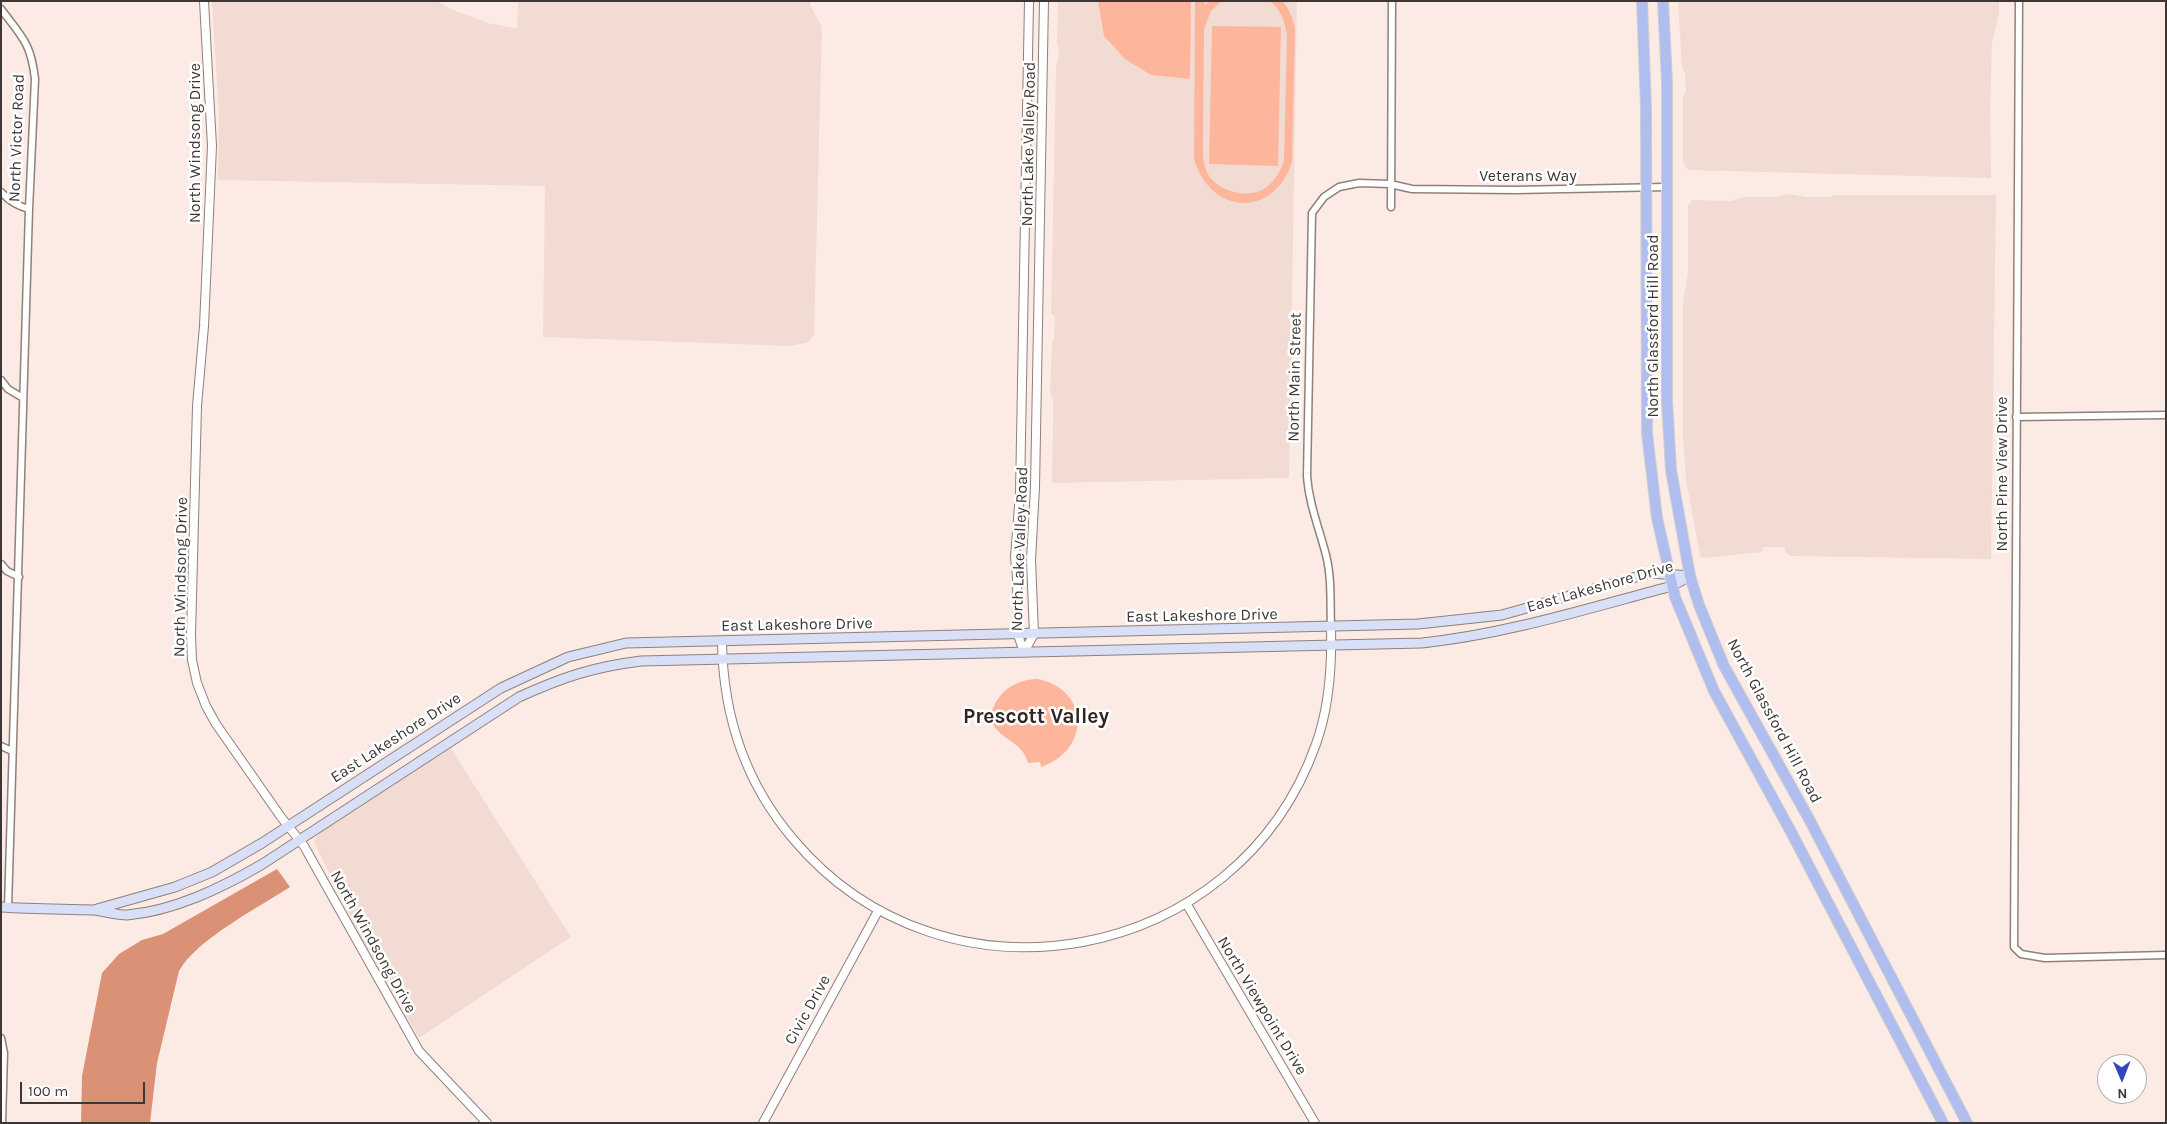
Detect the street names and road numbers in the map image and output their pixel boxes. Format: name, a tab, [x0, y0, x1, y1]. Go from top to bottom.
street label: North Lake Valley Road	[1018, 61, 1040, 227]
street label: North Windsong Drive	[185, 63, 205, 223]
street label: North Victor Road	[5, 74, 29, 202]
street label: Veterans Way	[1479, 166, 1577, 186]
street label: North Glassford Hill Road	[1643, 234, 1663, 418]
street label: North Main Street	[1284, 312, 1306, 442]
street label: North Pine View Drive	[1992, 397, 2012, 551]
street label: North Lake Valley Road	[1008, 466, 1032, 632]
street label: North Windsong Drive	[170, 497, 192, 657]
street label: East Lakeshore Drive	[1525, 557, 1675, 617]
street label: East Lakeshore Drive	[1126, 605, 1278, 627]
street label: East Lakeshore Drive	[721, 614, 873, 636]
street label: North Glassford Hill Road	[1723, 636, 1825, 806]
street label: East Lakeshore Drive	[327, 689, 465, 787]
street label: North Windsong Drive	[326, 867, 420, 1017]
street label: North Viewpoint Drive	[1213, 933, 1311, 1079]
street label: Civic Drive	[781, 972, 835, 1048]

